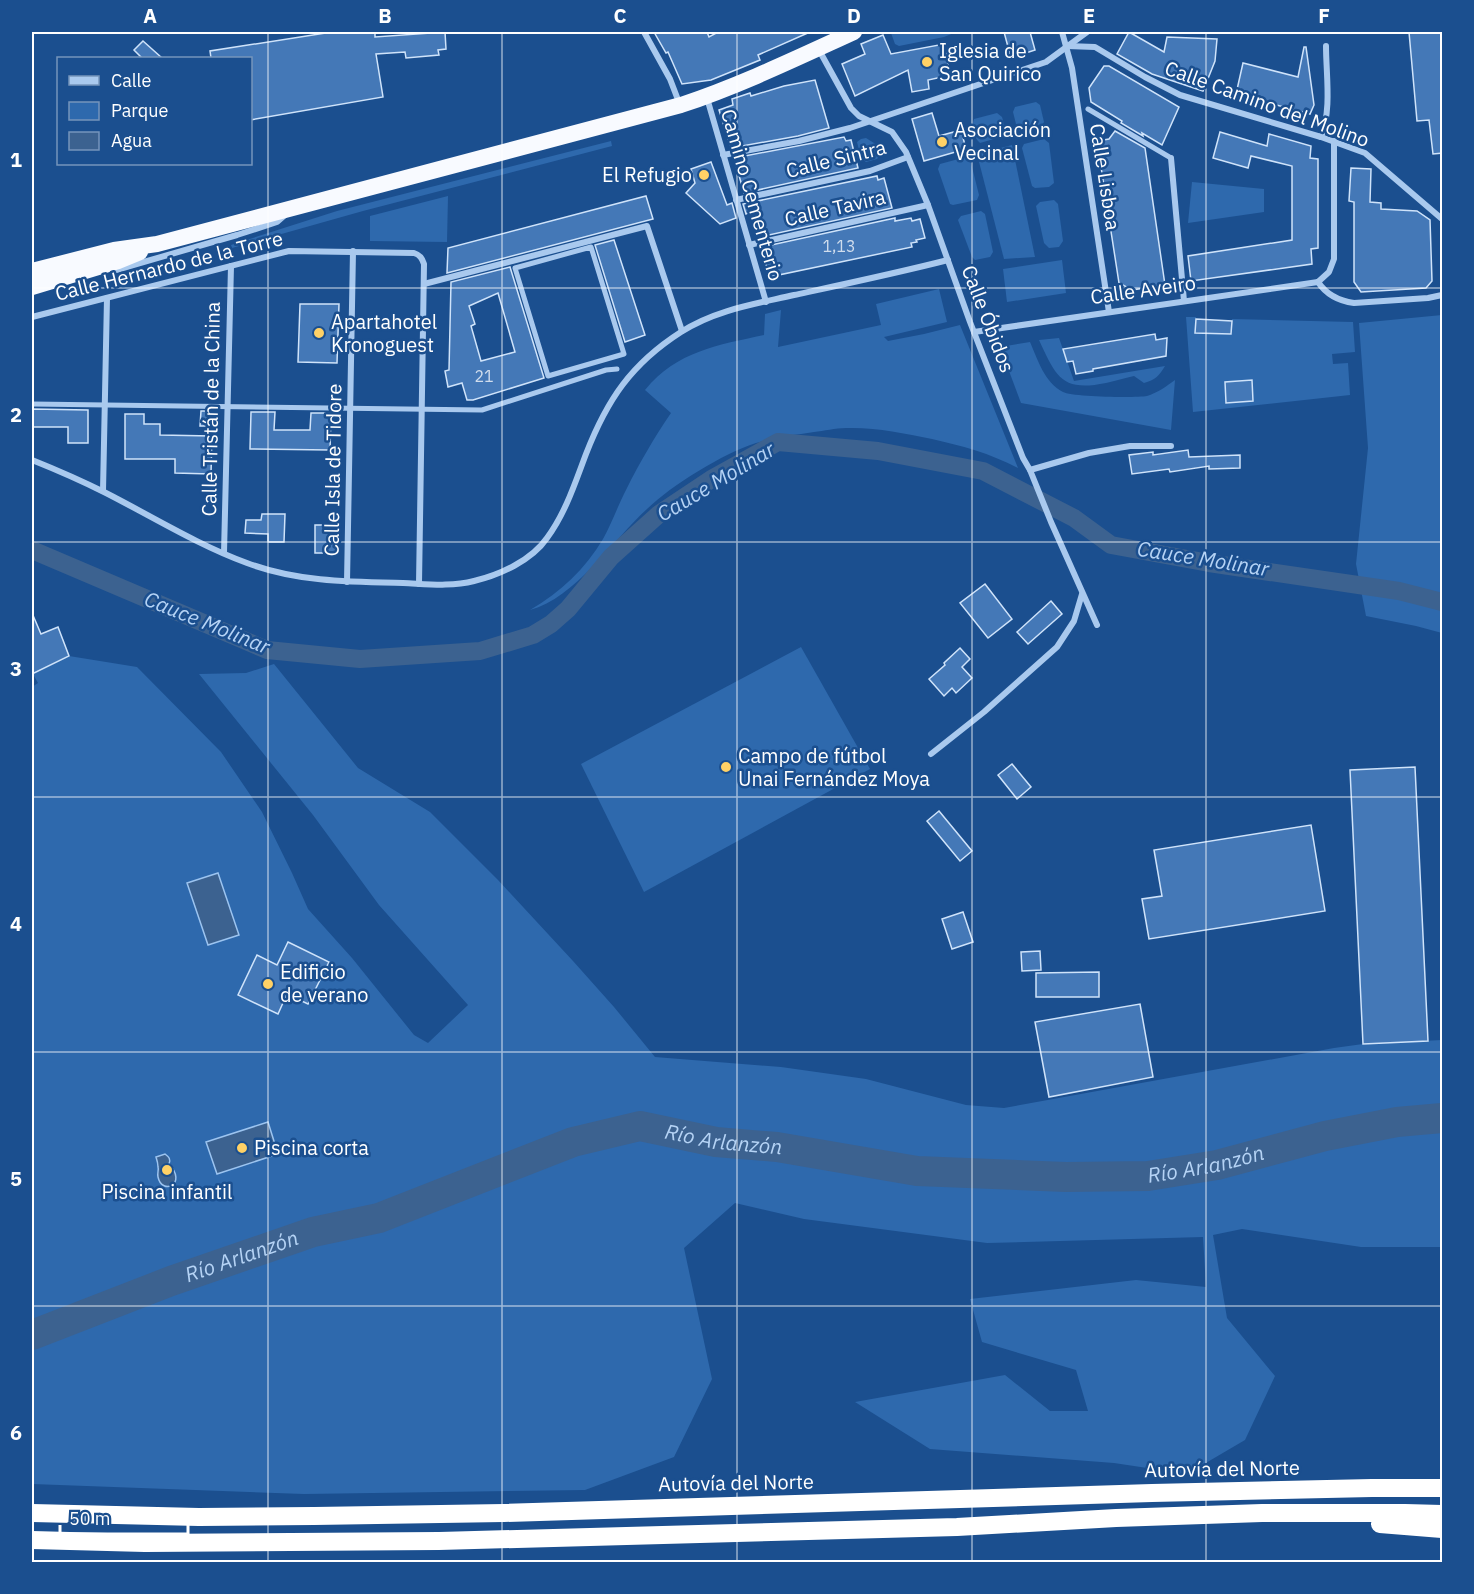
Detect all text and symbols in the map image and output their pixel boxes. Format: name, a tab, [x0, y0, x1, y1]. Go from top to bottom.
text: A	[143, 2, 157, 29]
text: B	[378, 2, 392, 29]
text: C	[613, 2, 627, 29]
text: D	[847, 2, 861, 29]
text: E	[1083, 2, 1095, 29]
text: F	[1318, 2, 1330, 29]
place label: Iglesia de San Quirico	[939, 37, 1041, 87]
street label: Calle Camino del Molino	[1161, 54, 1373, 153]
marker: Iglesia de San Quirico	[920, 55, 934, 69]
legend	[57, 57, 252, 165]
text: Calle	[111, 69, 151, 92]
text: Parque	[111, 99, 169, 122]
street label: Camino Cementerio	[715, 106, 790, 284]
place label: Asociación Vecinal	[954, 116, 1051, 166]
street label: Calle Lisboa	[1084, 122, 1127, 233]
text: Agua	[111, 129, 152, 152]
street label: Calle Sintra	[783, 133, 889, 184]
marker: Asociación Vecinal	[935, 135, 949, 149]
text: 1	[10, 146, 22, 173]
place label: El Refugio	[602, 161, 692, 188]
marker: El Refugio	[697, 168, 711, 182]
street label: Calle Tavira	[782, 183, 888, 232]
street label: Calle Hernardo de la Torre	[52, 224, 286, 307]
house number: 1,13	[822, 236, 856, 256]
street label: Calle Óbidos	[956, 261, 1021, 376]
street label: Calle Aveiro	[1089, 269, 1197, 310]
street label: Calle Tristán de la China	[195, 301, 226, 517]
place label: Apartahotel Kronoguest	[331, 308, 437, 358]
marker: Apartahotel Kronoguest	[312, 326, 326, 340]
house number: 21	[474, 366, 494, 386]
street label: Calle Isla de Tidore	[317, 383, 348, 557]
text: 2	[10, 401, 22, 428]
water label: Cauce Molinar	[651, 434, 781, 527]
water label: Cauce Molinar	[1135, 534, 1272, 582]
water label: Cauce Molinar	[140, 584, 276, 660]
text: 3	[10, 655, 22, 682]
place label: Campo de fútbol Unai Fernández Moya	[738, 742, 930, 792]
marker: Campo de fútbol Unai Fernández Moya	[719, 760, 733, 774]
text: 4	[10, 910, 22, 937]
place label: Edificio de verano	[280, 958, 368, 1008]
marker: Edificio de verano	[261, 977, 275, 991]
water label: Río Arlanzón	[663, 1117, 783, 1160]
place label: Piscina corta	[254, 1134, 369, 1161]
water label: Río Arlanzón	[1145, 1138, 1267, 1189]
marker: Piscina corta	[235, 1141, 249, 1155]
marker: Piscina infantil	[160, 1163, 174, 1177]
text: 5	[10, 1165, 22, 1192]
place label: Piscina infantil	[101, 1178, 233, 1205]
water label: Río Arlanzón	[181, 1223, 302, 1288]
text: 6	[10, 1419, 22, 1446]
street label: Autovía del Norte	[1144, 1454, 1300, 1483]
street label: Autovía del Norte	[658, 1468, 814, 1497]
scale bar	[60, 1498, 188, 1536]
text: 50 m	[69, 1507, 111, 1530]

